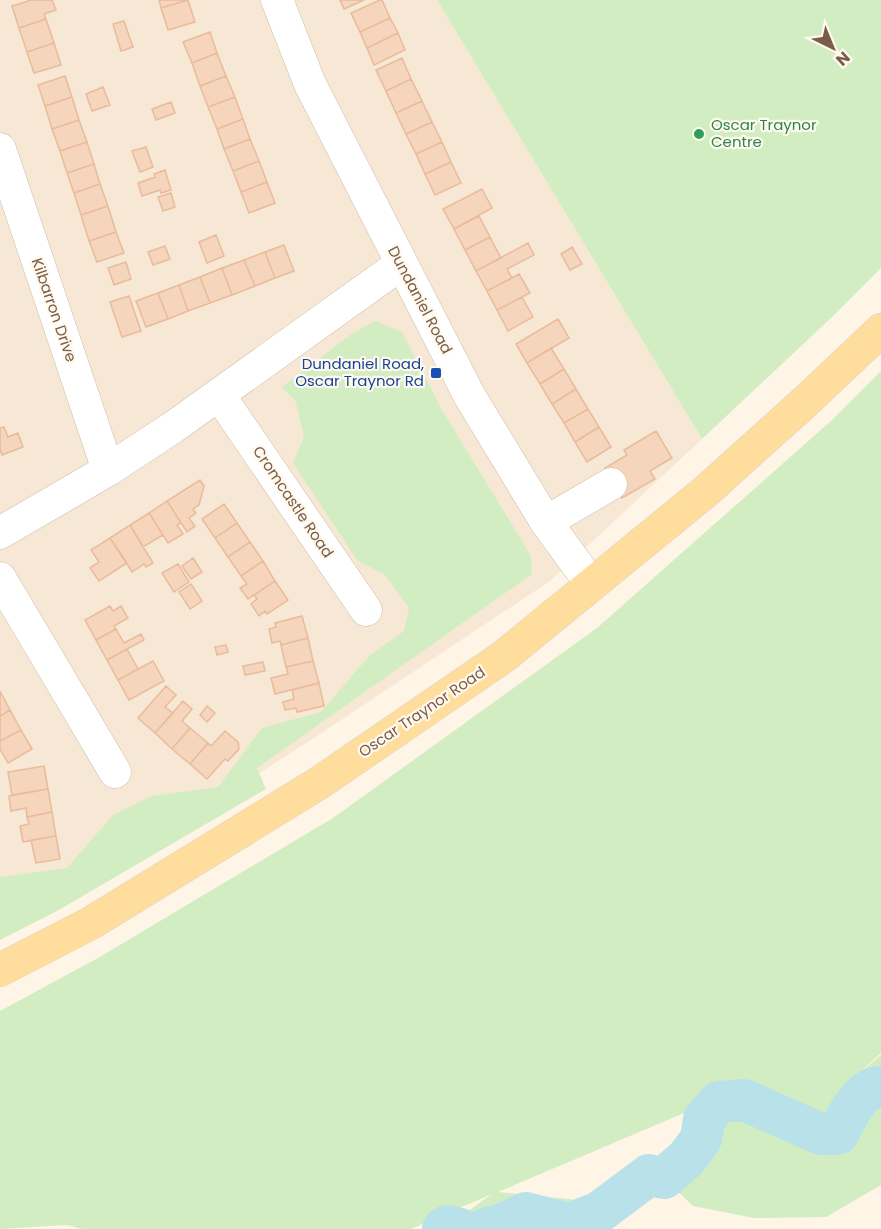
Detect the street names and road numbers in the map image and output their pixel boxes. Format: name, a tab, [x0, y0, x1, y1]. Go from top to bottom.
street label: Dundaniel Road	[383, 242, 458, 357]
street label: Kilbarron Drive	[27, 255, 82, 365]
street label: Cromcastle Road	[248, 442, 339, 562]
street label: Oscar Traynor Road	[354, 661, 489, 762]

